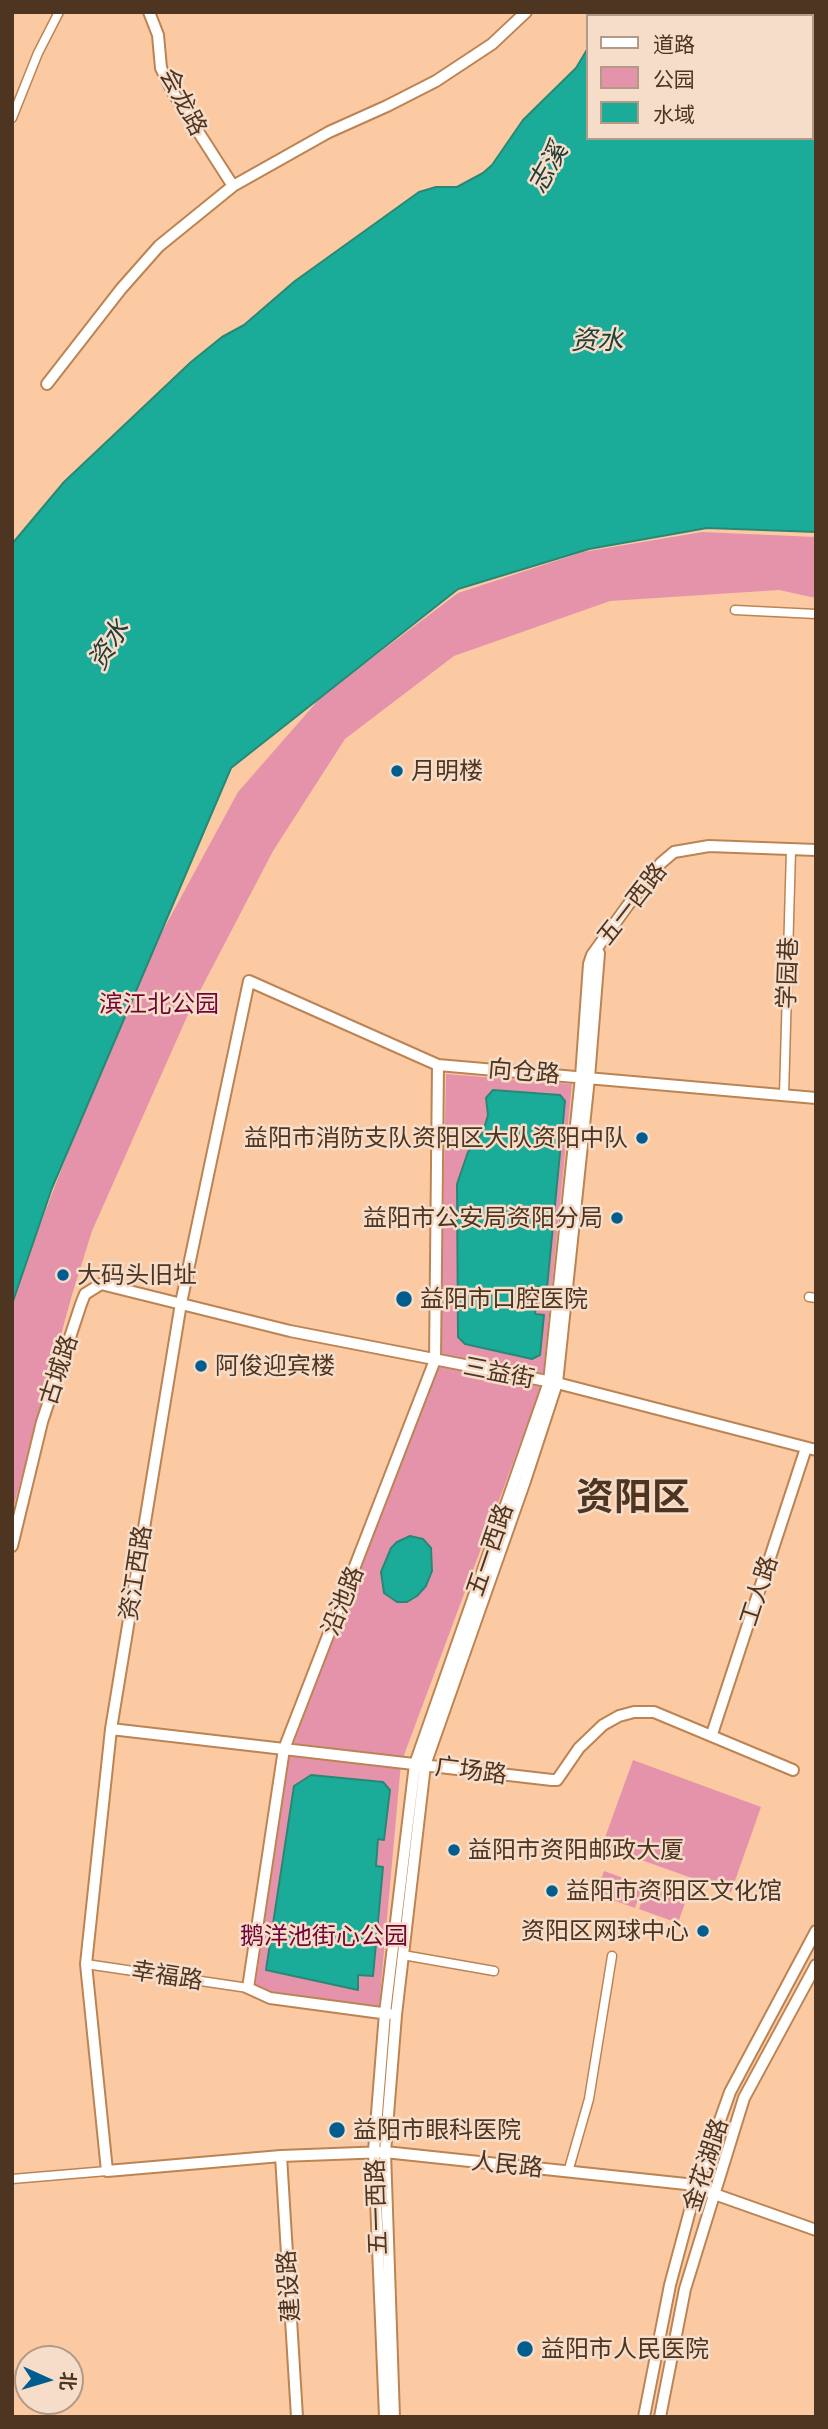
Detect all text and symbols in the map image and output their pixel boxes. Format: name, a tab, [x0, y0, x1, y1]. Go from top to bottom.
legend	[586, 14, 814, 140]
text: 道路	[653, 32, 695, 56]
street label: 会龙路	[153, 63, 213, 141]
text: 公园	[653, 67, 695, 91]
text: 水域	[653, 102, 695, 126]
water label: 志溪	[522, 138, 574, 198]
water label: 资水	[571, 325, 623, 357]
water label: 资水	[82, 615, 136, 675]
place label: 月明楼	[411, 757, 483, 785]
marker: 月明楼	[389, 763, 405, 779]
street label: 五一西路	[591, 857, 673, 951]
street label: 学园巷	[772, 937, 804, 1009]
park label: 滨江北公园	[99, 990, 219, 1018]
street label: 向仓路	[487, 1055, 561, 1089]
place label: 益阳市消防支队资阳区大队资阳中队	[244, 1124, 628, 1152]
marker: 益阳市消防支队资阳区大队资阳中队	[634, 1130, 650, 1146]
place label: 益阳市公安局资阳分局	[363, 1204, 603, 1232]
marker: 益阳市公安局资阳分局	[609, 1210, 625, 1226]
place label: 大码头旧址	[77, 1261, 197, 1289]
marker: 大码头旧址	[55, 1267, 71, 1283]
place label: 益阳市口腔医院	[420, 1285, 588, 1313]
marker: 益阳市口腔医院	[394, 1289, 414, 1309]
street label: 古城路	[34, 1331, 84, 1409]
place label: 阿俊迎宾楼	[215, 1352, 335, 1380]
street label: 三益街	[461, 1352, 537, 1394]
marker: 阿俊迎宾楼	[193, 1358, 209, 1374]
district label: 资阳区	[576, 1475, 690, 1521]
street label: 五一西路	[461, 1500, 519, 1600]
street label: 资江西路	[114, 1523, 158, 1623]
street label: 工人路	[734, 1552, 784, 1630]
street label: 沿池路	[316, 1562, 370, 1640]
street label: 广场路	[434, 1752, 508, 1790]
place label: 益阳市资阳邮政大厦	[468, 1836, 684, 1864]
marker: 益阳市资阳邮政大厦	[446, 1842, 462, 1858]
place label: 益阳市资阳区文化馆	[566, 1877, 782, 1905]
marker: 益阳市资阳区文化馆	[544, 1883, 560, 1899]
place label: 资阳区网球中心	[521, 1917, 689, 1945]
park label: 鹅洋池街心公园	[240, 1922, 408, 1950]
marker: 资阳区网球中心	[695, 1923, 711, 1939]
street label: 幸福路	[129, 1956, 205, 1996]
street label: 金花湖路	[677, 2115, 735, 2215]
place label: 益阳市眼科医院	[353, 2116, 521, 2144]
marker: 益阳市眼科医院	[327, 2120, 347, 2140]
street label: 人民路	[470, 2147, 544, 2183]
street label: 五一西路	[361, 2159, 393, 2255]
street label: 建设路	[272, 2249, 306, 2323]
place label: 益阳市人民医院	[541, 2335, 709, 2363]
marker: 益阳市人民医院	[515, 2339, 535, 2359]
north arrow	[14, 2345, 84, 2415]
text: 北	[56, 2371, 80, 2392]

